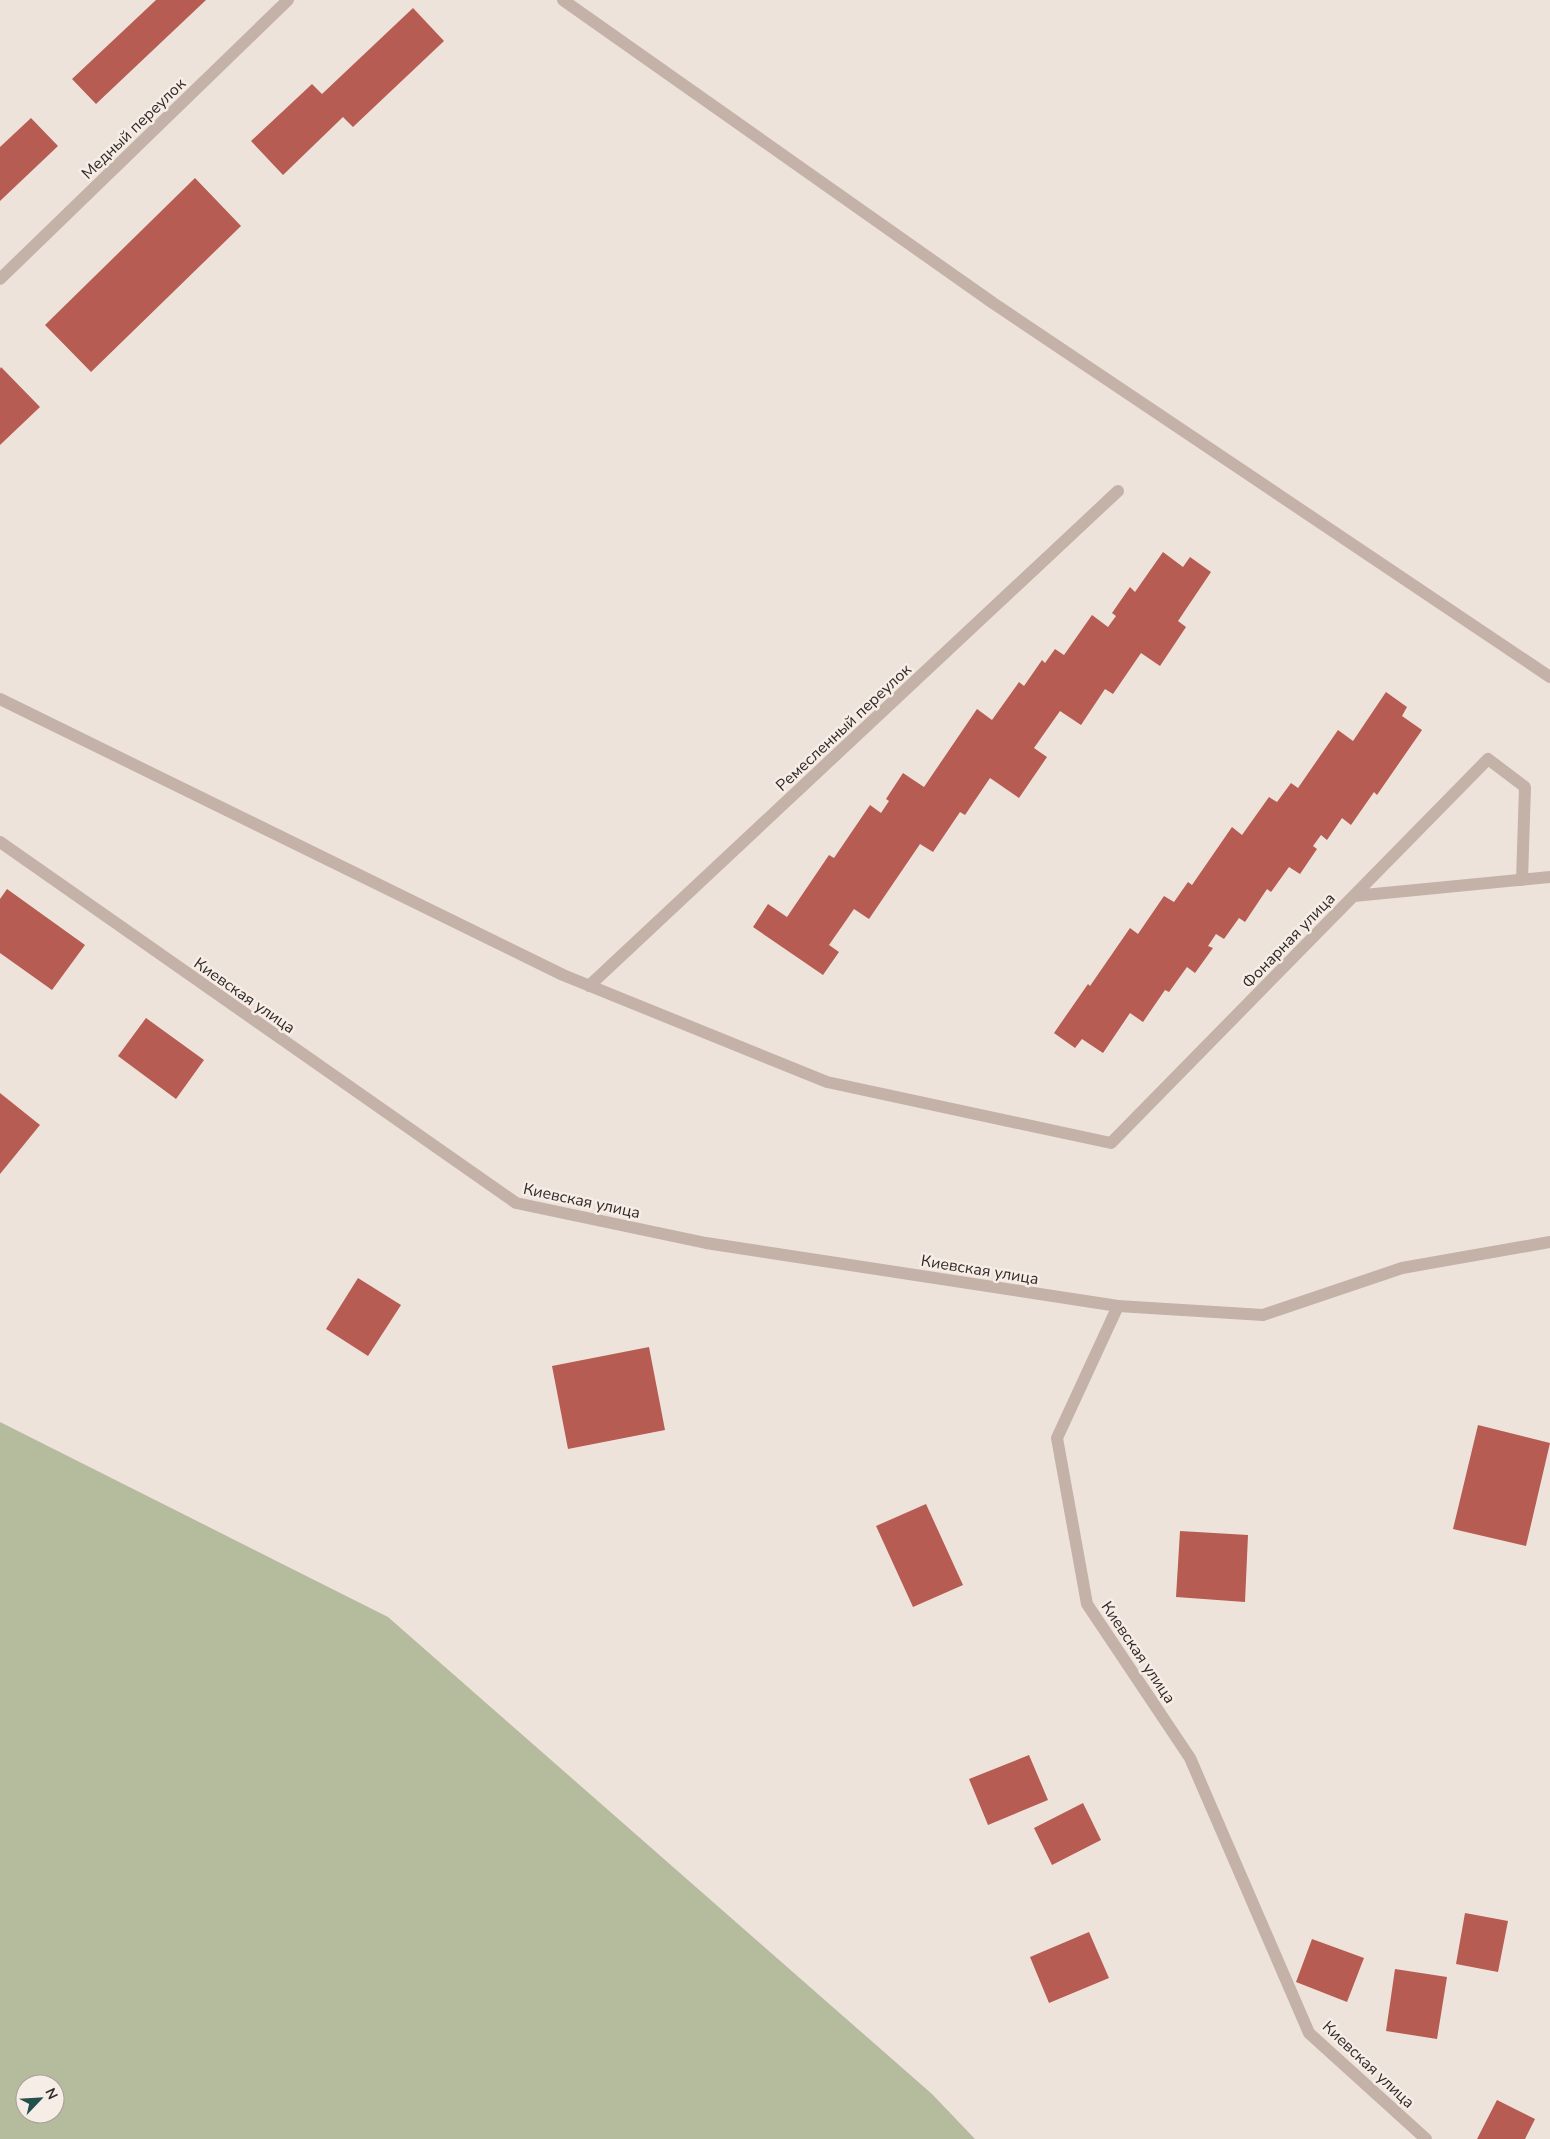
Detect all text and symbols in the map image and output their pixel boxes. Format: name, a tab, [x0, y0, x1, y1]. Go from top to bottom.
street label: Медный переулок	[77, 73, 191, 184]
street label: Ремесленный переулок	[771, 659, 917, 796]
street label: Фонарная улица	[1237, 888, 1340, 993]
street label: Киевская улица	[189, 953, 299, 1039]
street label: Киевская улица	[521, 1178, 642, 1224]
street label: Киевская улица	[919, 1250, 1040, 1290]
street label: Киевская улица	[1096, 1597, 1181, 1708]
street label: Киевская улица	[1317, 2016, 1419, 2113]
north arrow	[15, 2074, 65, 2124]
text: N	[41, 2085, 62, 2102]

